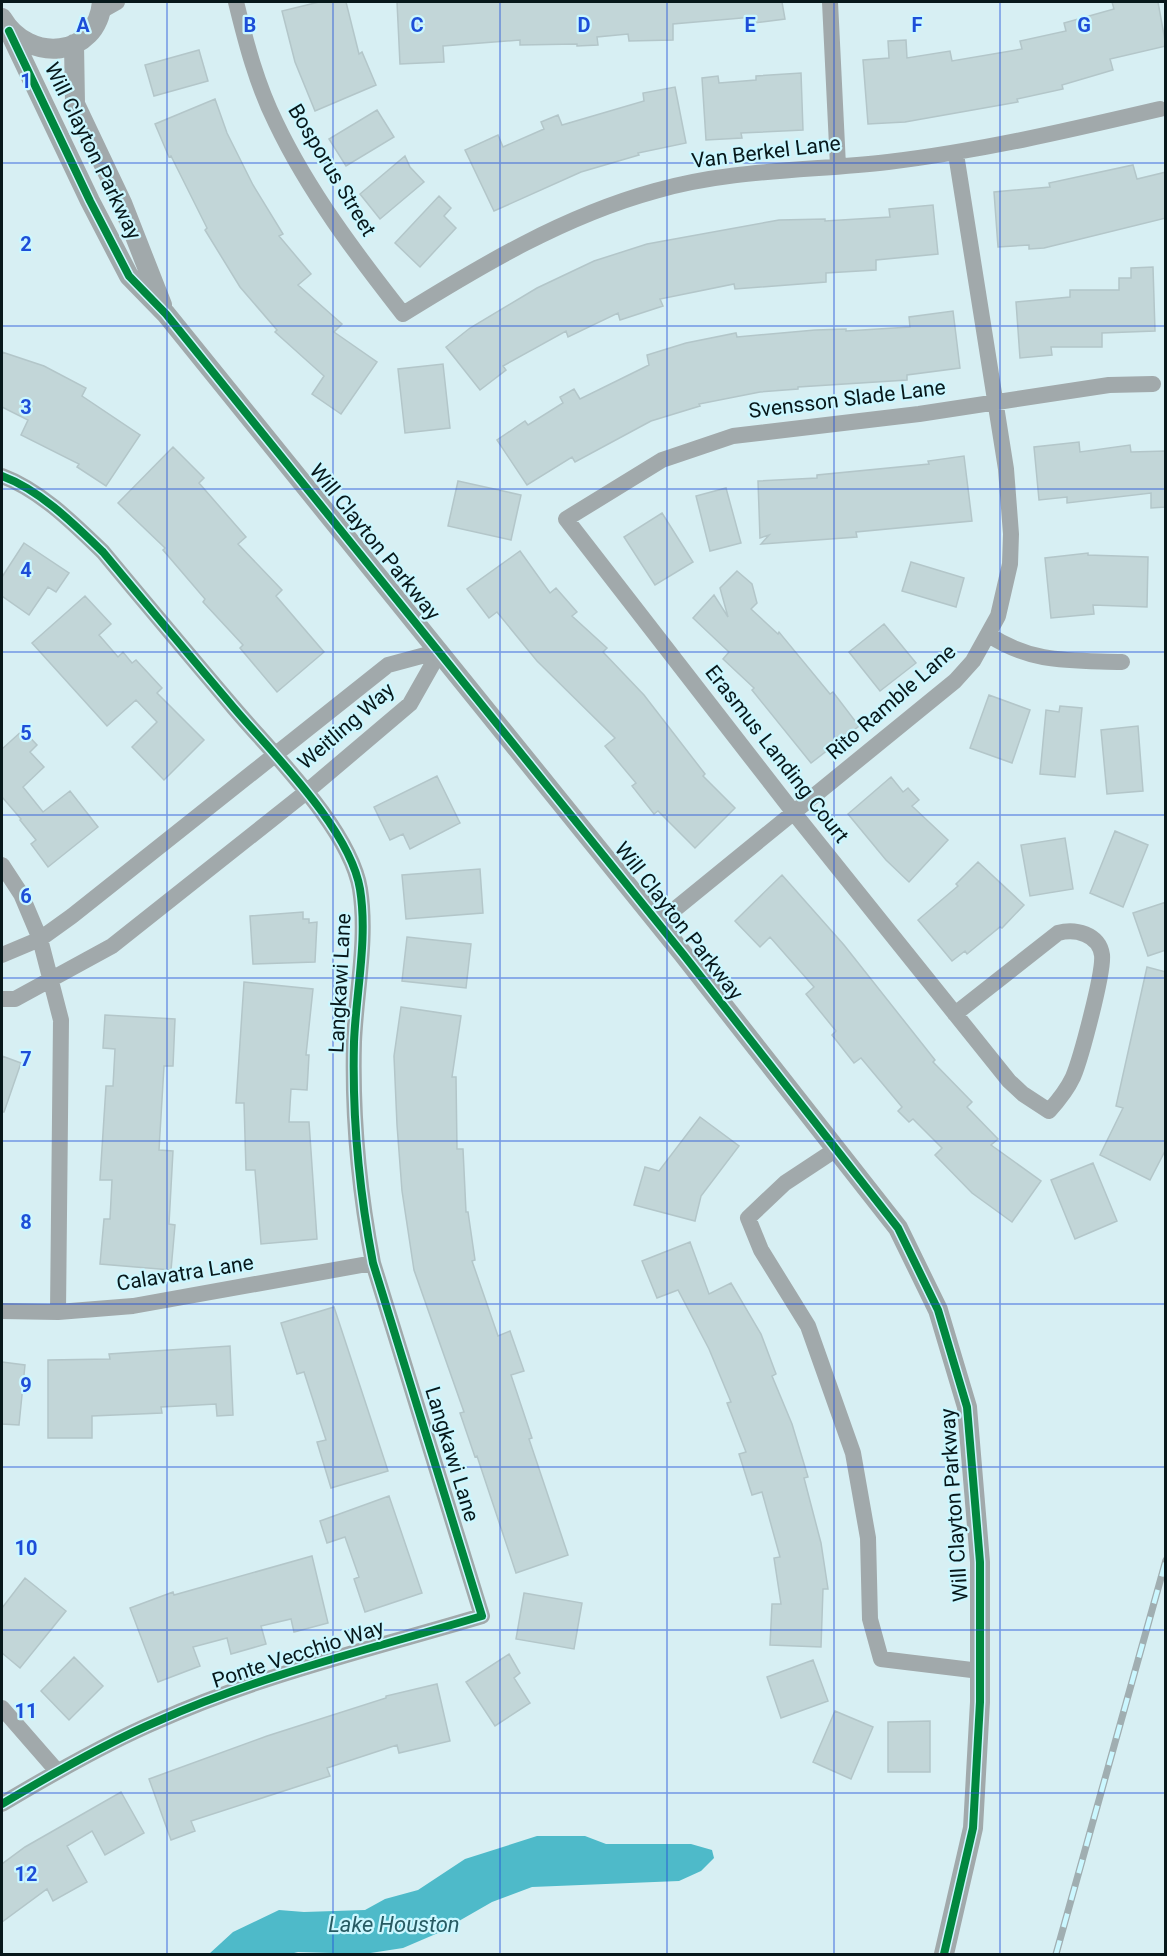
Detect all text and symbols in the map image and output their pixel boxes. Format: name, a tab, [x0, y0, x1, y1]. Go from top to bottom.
text: A	[76, 13, 90, 37]
text: B	[244, 13, 256, 37]
text: C	[410, 13, 424, 37]
text: D	[578, 13, 591, 37]
text: E	[744, 13, 756, 37]
text: F	[912, 13, 923, 37]
text: G	[1077, 13, 1091, 37]
street label: Will Clayton Parkway	[40, 59, 146, 243]
text: 1	[20, 69, 32, 93]
street label: Bosporus Street	[283, 100, 381, 240]
street label: Van Berkel Lane	[690, 131, 842, 173]
text: 2	[20, 232, 32, 256]
street label: Svensson Slade Lane	[747, 375, 947, 423]
text: 3	[20, 395, 32, 419]
street label: Will Clayton Parkway	[305, 459, 445, 625]
text: 4	[20, 558, 32, 582]
street label: Rito Ramble Lane	[821, 639, 961, 765]
street label: Erasmus Landing Court	[700, 661, 854, 848]
street label: Weitling Way	[293, 678, 399, 774]
text: 5	[20, 721, 32, 745]
street label: Will Clayton Parkway	[610, 837, 748, 1005]
text: 6	[20, 884, 32, 908]
street label: Langkawi Lane	[324, 913, 356, 1053]
text: 7	[20, 1047, 32, 1071]
text: 8	[20, 1210, 32, 1234]
street label: Calavatra Lane	[115, 1250, 255, 1296]
text: 9	[20, 1373, 32, 1397]
street label: Langkawi Lane	[420, 1384, 484, 1524]
street label: Will Clayton Parkway	[935, 1407, 973, 1603]
text: 10	[15, 1536, 37, 1560]
street label: Ponte Vecchio Way	[209, 1615, 387, 1693]
text: 11	[15, 1699, 37, 1723]
text: 12	[15, 1862, 37, 1886]
water label: Lake Houston	[328, 1912, 460, 1937]

